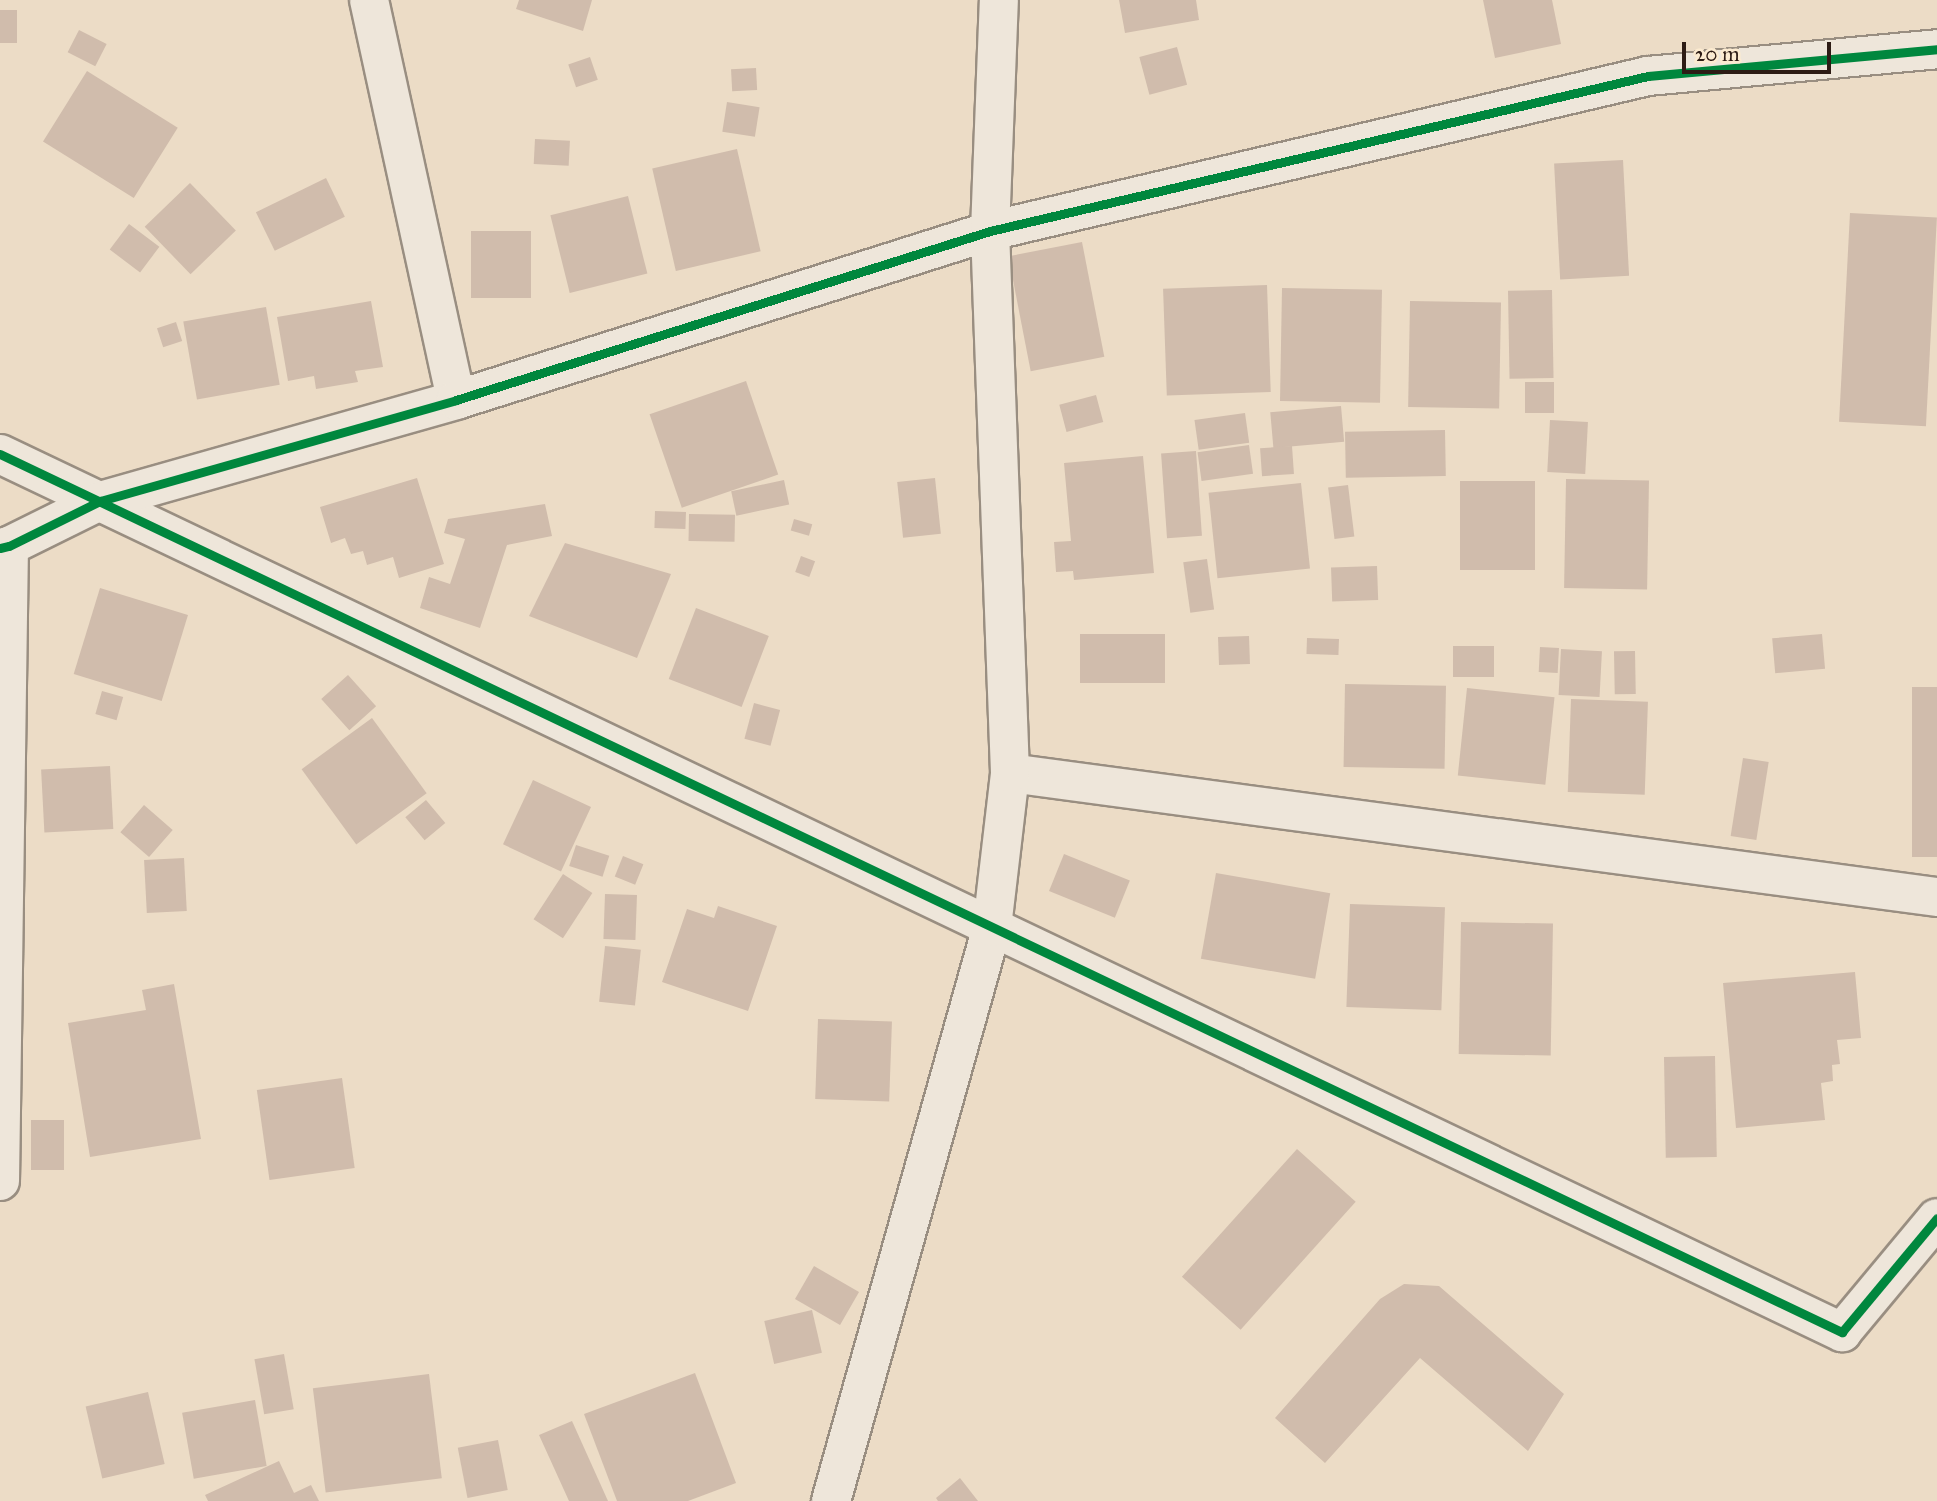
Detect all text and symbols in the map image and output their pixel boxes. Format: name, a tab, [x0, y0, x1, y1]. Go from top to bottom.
scale bar	[1685, 28, 1834, 72]
text: 20 m	[1695, 41, 1740, 67]

